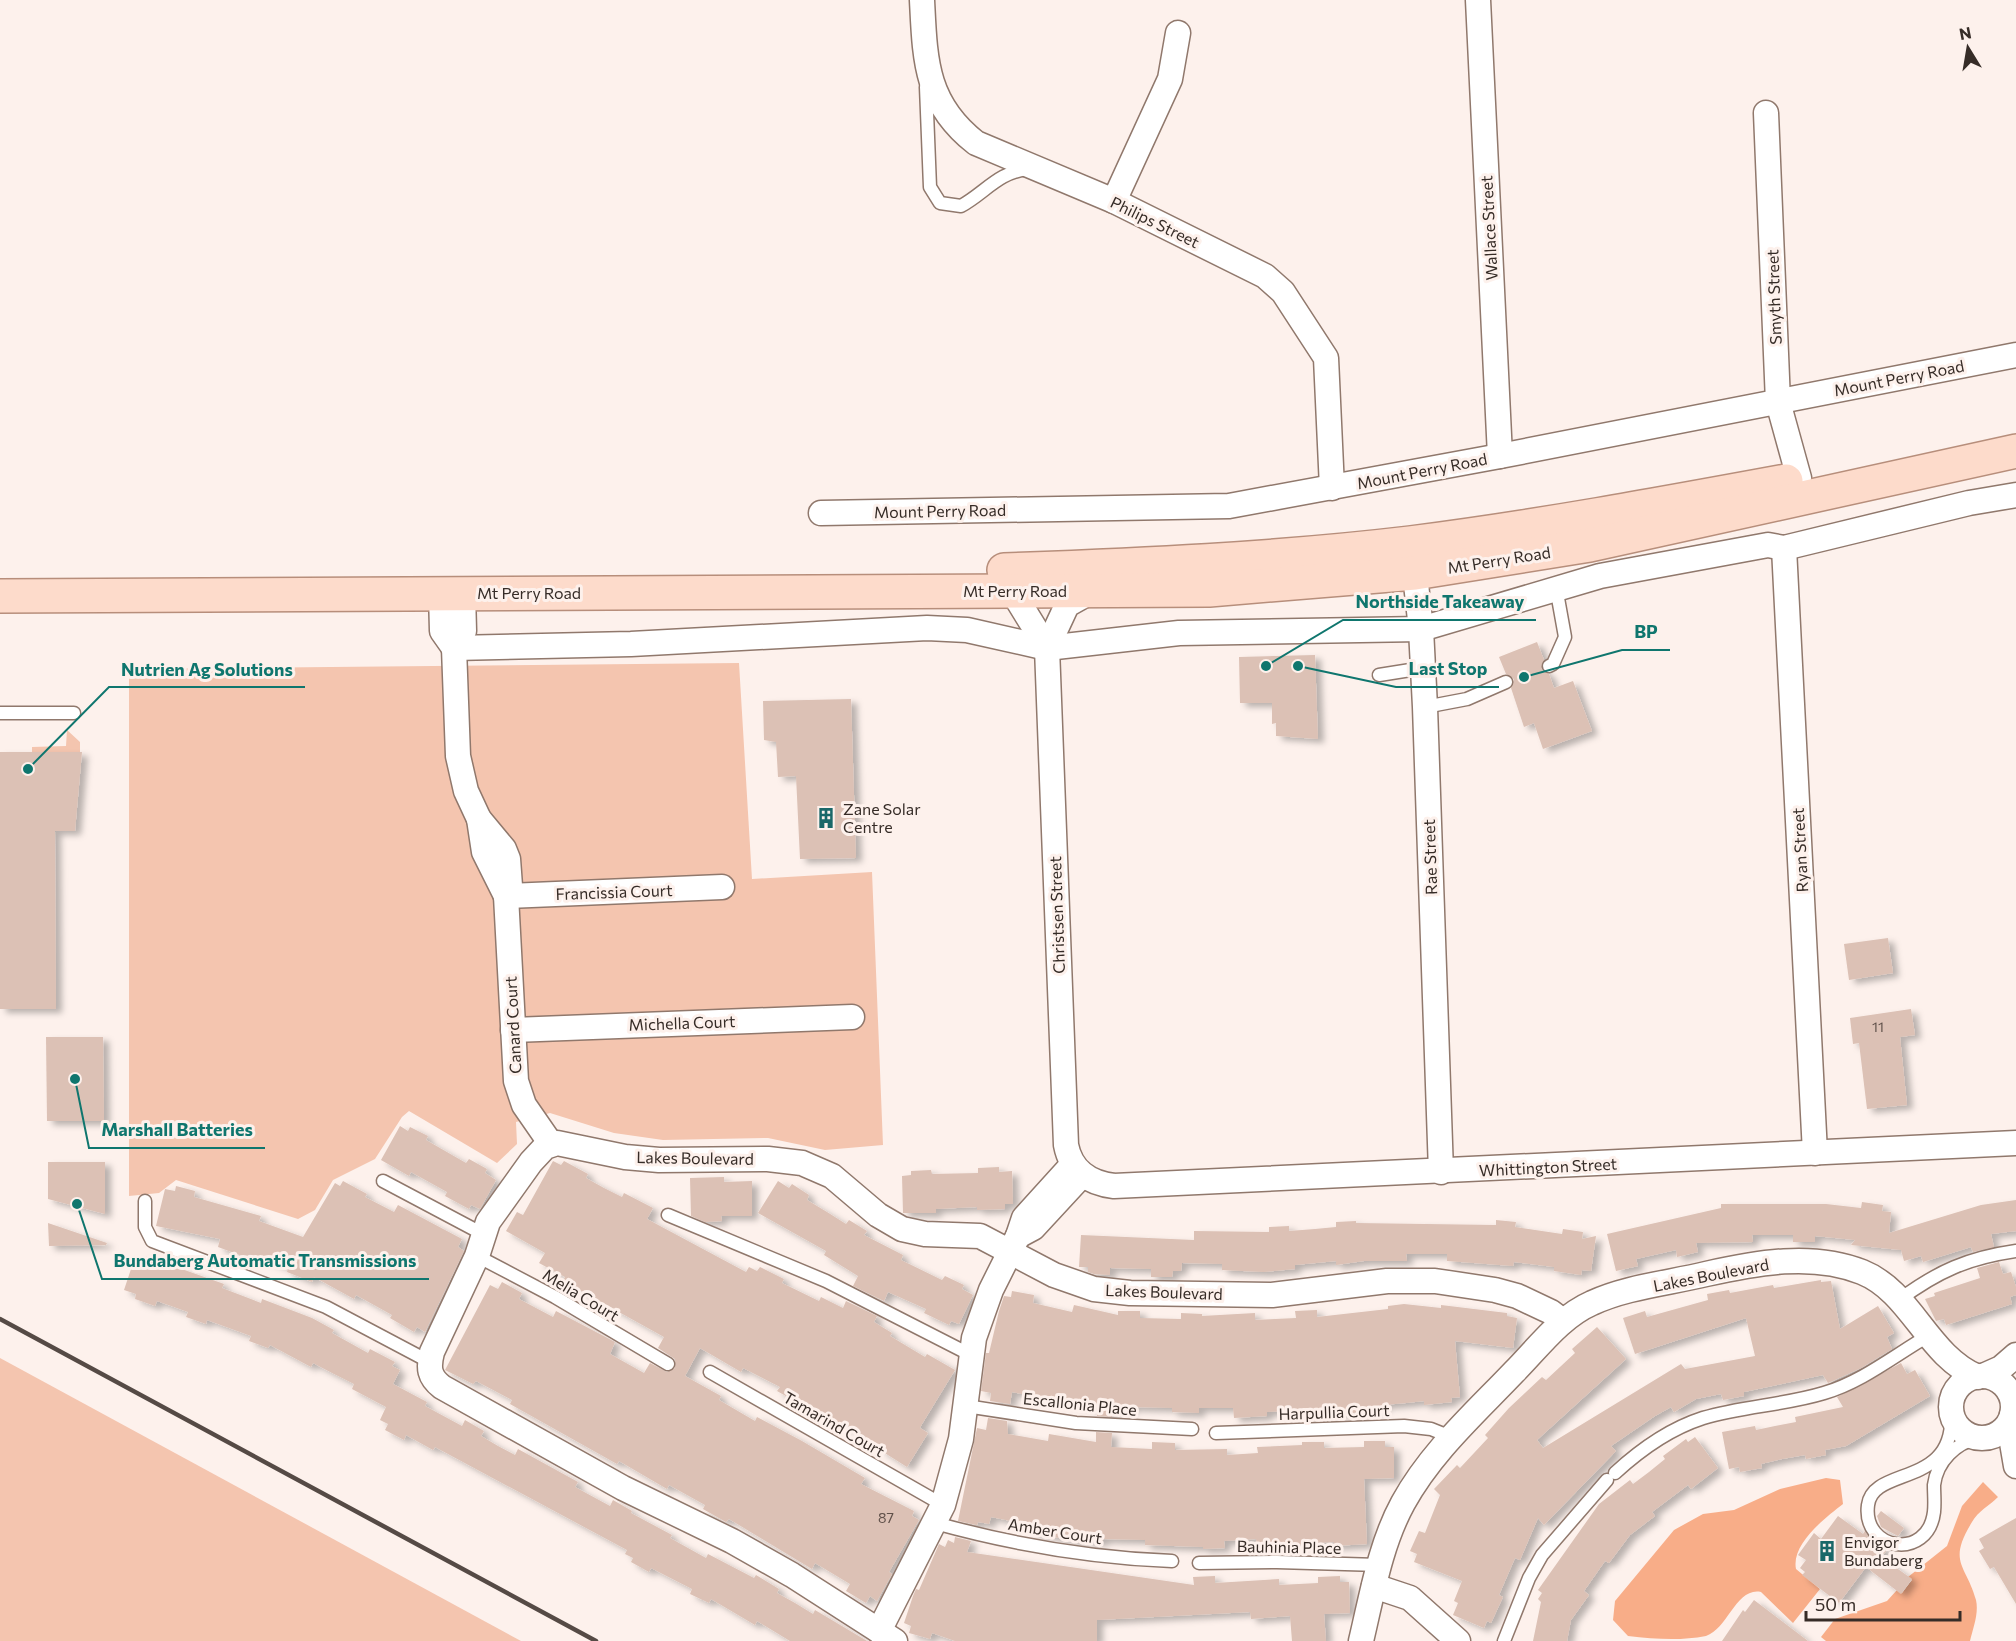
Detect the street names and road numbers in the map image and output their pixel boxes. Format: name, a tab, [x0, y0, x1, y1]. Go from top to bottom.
street label: Wallace Street	[1476, 175, 1501, 281]
street label: Philips Street	[1108, 192, 1203, 251]
street label: Smyth Street	[1762, 249, 1785, 345]
street label: Mount Perry Road	[1832, 356, 1966, 399]
street label: Mount Perry Road	[1355, 449, 1489, 492]
street label: Mount Perry Road	[874, 500, 1006, 521]
street label: Mt Perry Road	[1446, 542, 1552, 577]
street label: Mt Perry Road	[963, 581, 1067, 600]
street label: Mt Perry Road	[477, 583, 581, 602]
street label: Ryan Street	[1788, 807, 1811, 893]
street label: Rae Street	[1419, 818, 1440, 895]
street label: Christsen Street	[1045, 855, 1068, 974]
street label: Francissia Court	[555, 880, 673, 903]
street label: Canard Court	[500, 975, 525, 1074]
street label: Michella Court	[628, 1011, 736, 1034]
street label: Lakes Boulevard	[636, 1147, 754, 1168]
street label: Whittington Street	[1479, 1153, 1618, 1180]
street label: Lakes Boulevard	[1651, 1254, 1770, 1295]
street label: Melia Court	[540, 1264, 623, 1325]
street label: Lakes Boulevard	[1105, 1280, 1223, 1303]
street label: Tamarind Court	[780, 1387, 889, 1460]
street label: Escallonia Place	[1022, 1388, 1138, 1419]
street label: Harpullia Court	[1278, 1400, 1390, 1423]
street label: Amber Court	[1007, 1514, 1104, 1547]
street label: Bauhinia Place	[1237, 1536, 1341, 1557]

